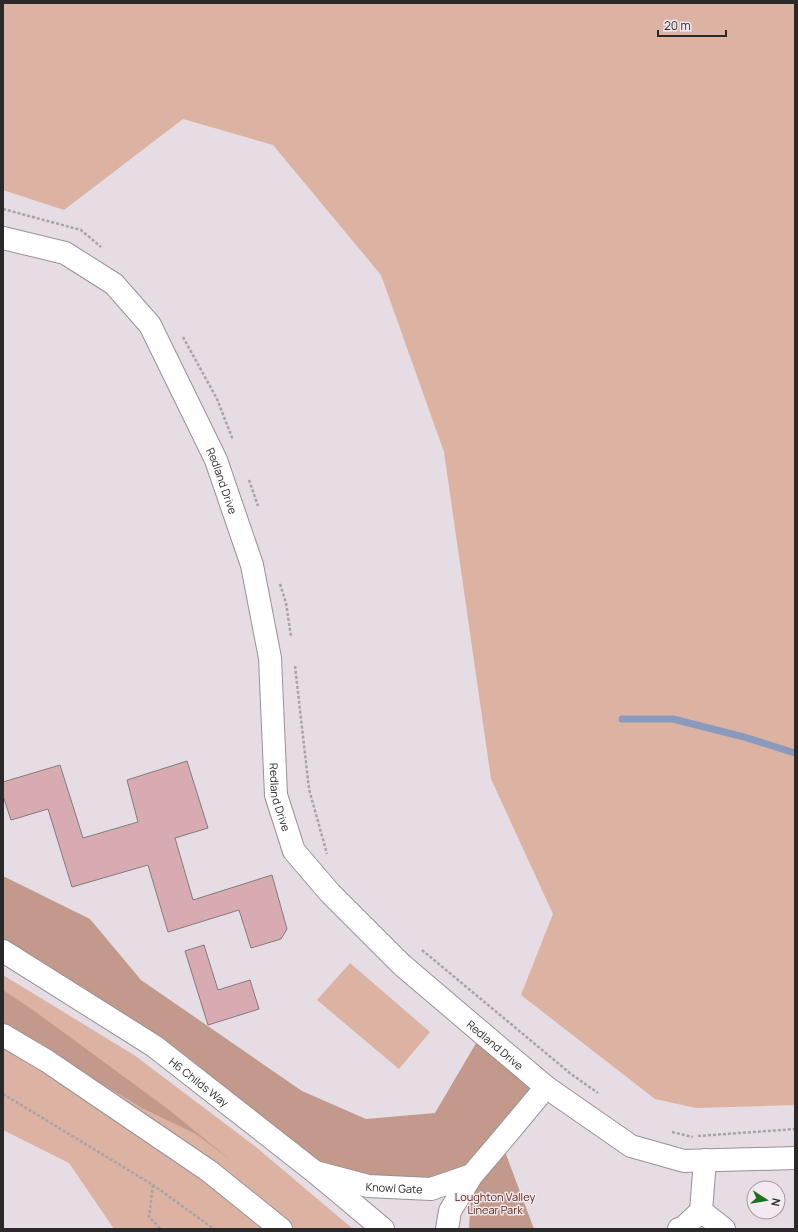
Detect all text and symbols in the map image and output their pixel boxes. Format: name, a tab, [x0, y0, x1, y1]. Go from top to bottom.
scale bar	[658, 12, 726, 38]
text: 20 m	[664, 17, 691, 34]
street label: Redland Drive	[203, 445, 242, 516]
street label: Redland Drive	[267, 762, 295, 833]
street label: Redland Drive	[464, 1016, 527, 1073]
street label: H6 Childs Way	[166, 1053, 233, 1110]
street label: Knowl Gate	[365, 1178, 424, 1196]
north arrow	[746, 1180, 786, 1220]
park label: Loughton Valley Linear Park	[455, 1189, 536, 1217]
text: N	[768, 1197, 784, 1208]

